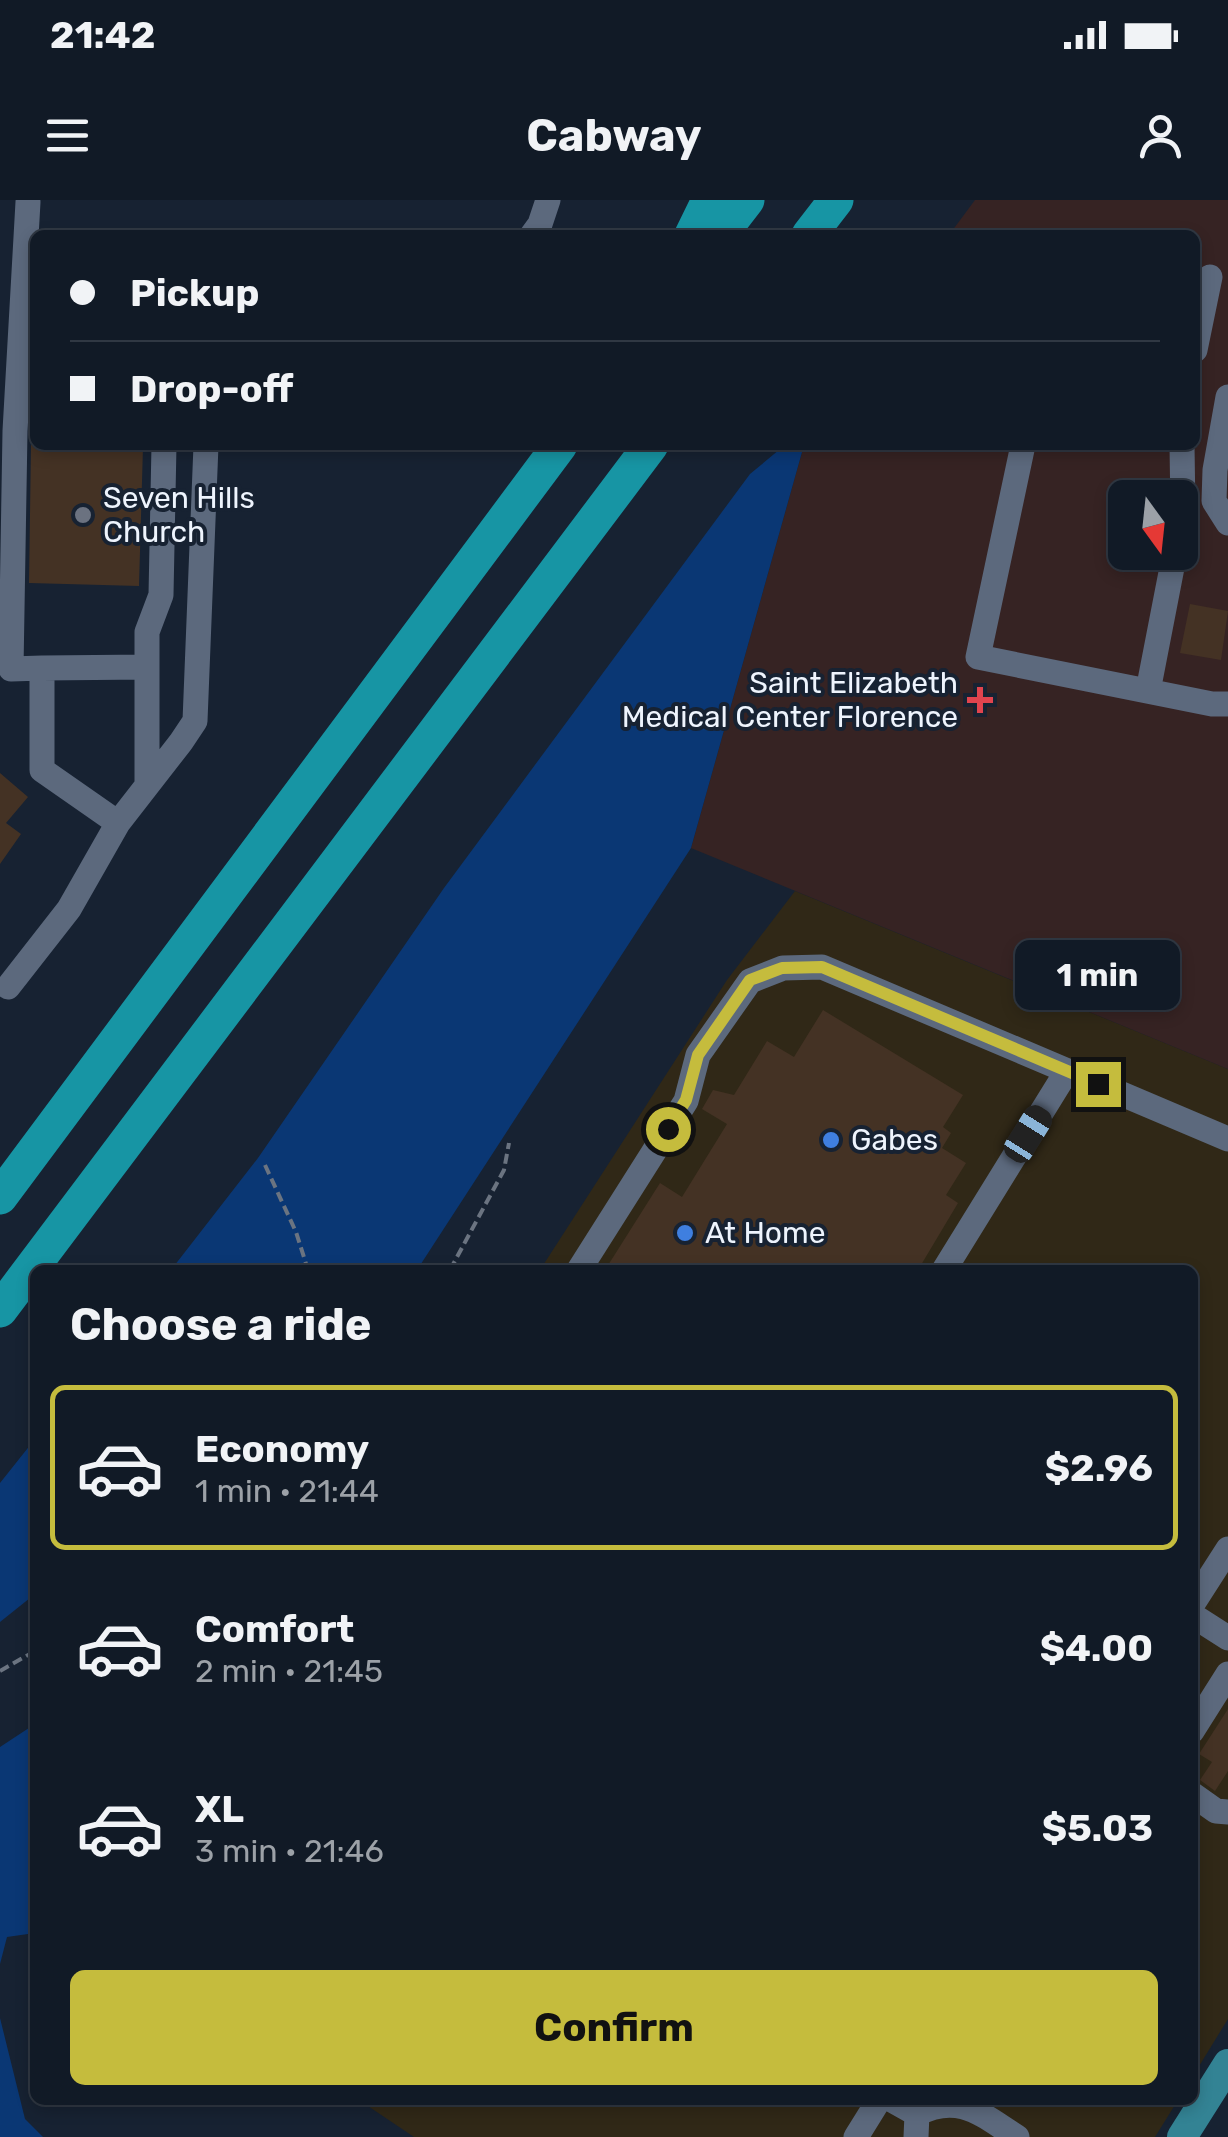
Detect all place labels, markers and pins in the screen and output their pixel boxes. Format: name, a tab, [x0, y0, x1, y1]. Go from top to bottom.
place label: Seven Hills Church	[103, 480, 255, 550]
marker: Seven Hills Church	[72, 504, 94, 526]
place label: Saint Elizabeth Medical Center Florence	[622, 665, 958, 735]
marker: Saint Elizabeth Medical Center Florence	[967, 687, 993, 713]
place label: Gabes	[851, 1122, 938, 1158]
marker: Gabes	[820, 1129, 842, 1151]
place label: At Home	[705, 1215, 826, 1251]
marker: At Home	[674, 1222, 696, 1244]

